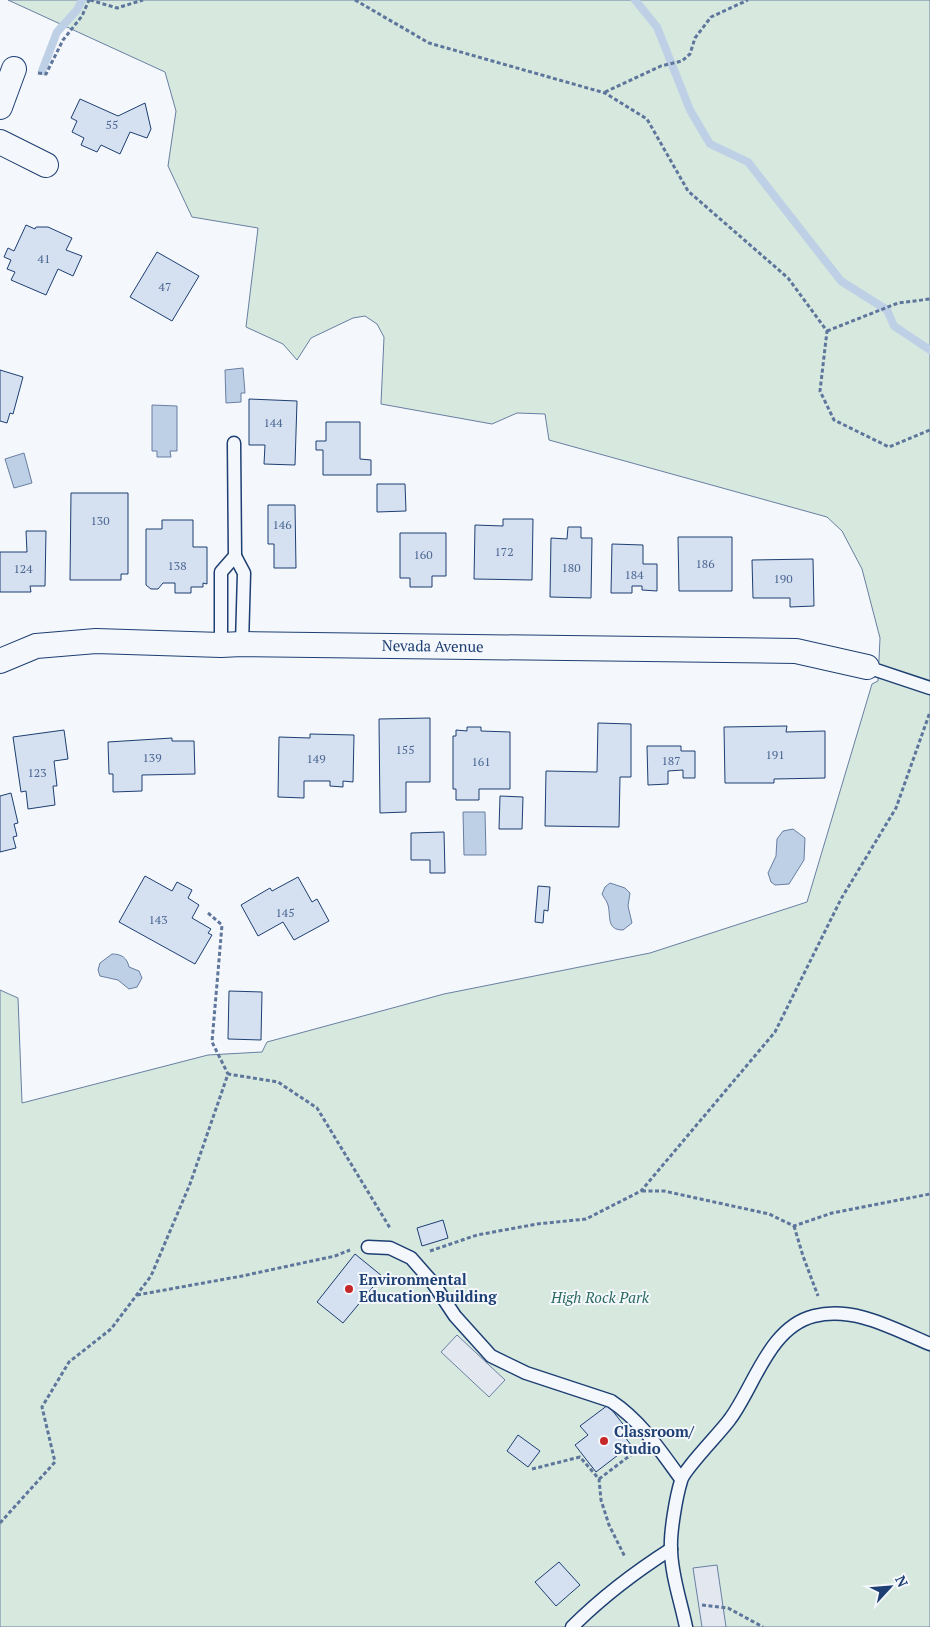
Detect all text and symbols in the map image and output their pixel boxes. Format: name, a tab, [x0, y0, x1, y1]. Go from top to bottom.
house number: 55	[106, 117, 118, 132]
house number: 41	[38, 251, 50, 266]
house number: 47	[159, 279, 171, 294]
house number: 144	[263, 415, 283, 430]
house number: 130	[90, 513, 110, 528]
house number: 146	[272, 517, 292, 532]
house number: 172	[494, 544, 514, 559]
house number: 160	[413, 547, 433, 562]
house number: 186	[695, 556, 715, 571]
house number: 138	[167, 558, 187, 573]
house number: 180	[561, 560, 581, 575]
house number: 124	[13, 561, 33, 576]
house number: 184	[624, 567, 644, 582]
house number: 190	[773, 571, 793, 586]
street label: Nevada Avenue	[382, 635, 484, 656]
house number: 155	[395, 742, 415, 757]
house number: 191	[765, 747, 785, 762]
house number: 139	[142, 750, 162, 765]
house number: 149	[306, 751, 326, 766]
house number: 187	[661, 753, 681, 768]
house number: 161	[471, 754, 491, 769]
house number: 123	[27, 765, 47, 780]
house number: 145	[275, 905, 295, 920]
house number: 143	[148, 912, 168, 927]
place label: Environmental Education Building	[359, 1269, 497, 1306]
marker: Environmental Education Building	[343, 1283, 355, 1295]
park label: High Rock Park	[550, 1287, 650, 1307]
place label: Classroom/ Studio	[614, 1421, 695, 1458]
marker: Classroom/ Studio	[598, 1435, 610, 1447]
north arrow	[865, 1562, 915, 1612]
text: N	[891, 1572, 913, 1590]

